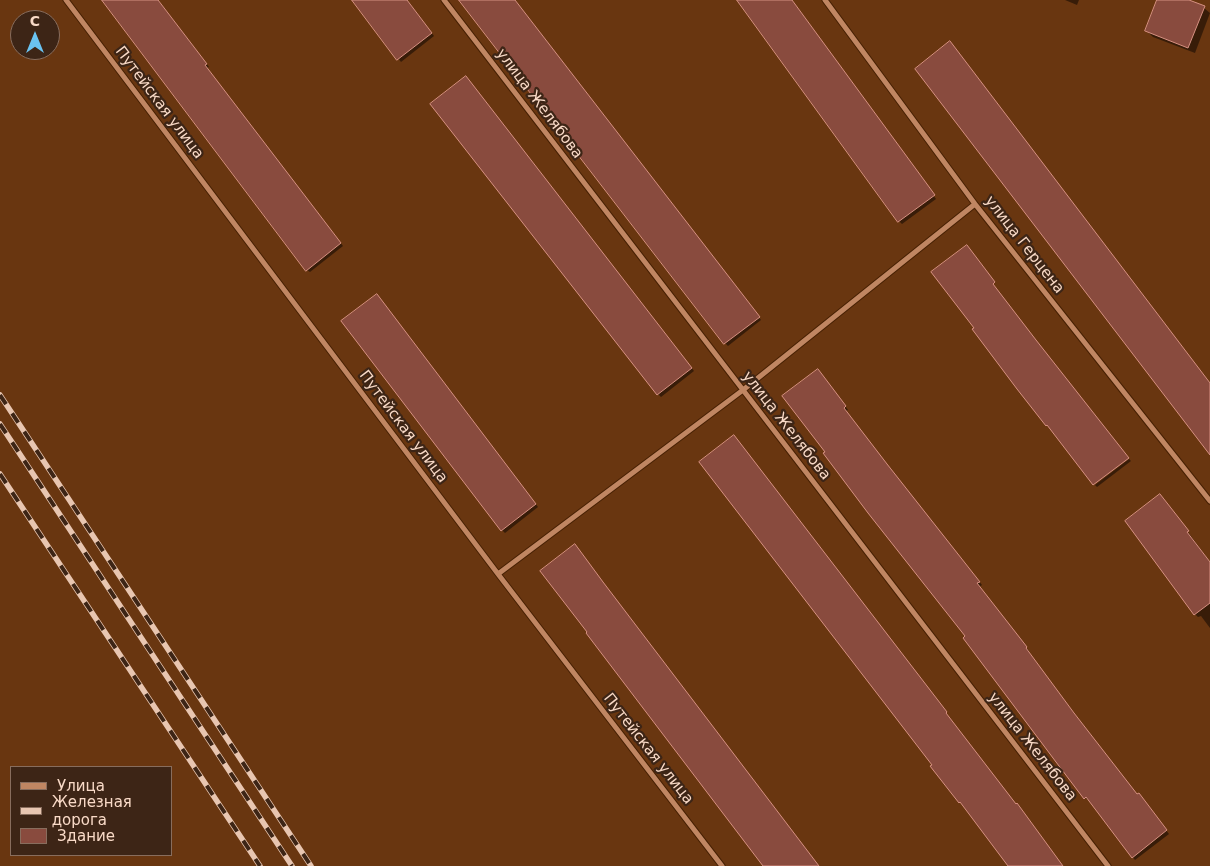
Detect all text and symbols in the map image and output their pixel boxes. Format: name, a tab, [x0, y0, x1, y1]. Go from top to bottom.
north arrow	[10, 10, 60, 60]
text: С	[30, 13, 40, 29]
street label: Путейская улица	[111, 43, 207, 163]
street label: улица Желябова	[492, 46, 586, 162]
street label: улица Герцена	[980, 193, 1068, 297]
street label: Путейская улица	[355, 367, 451, 487]
street label: улица Желябова	[738, 368, 834, 484]
street label: улица Желябова	[984, 689, 1080, 805]
street label: Путейская улица	[599, 690, 697, 808]
legend	[10, 766, 172, 856]
text: Улица	[57, 777, 105, 795]
text: Железная дорога	[52, 793, 132, 829]
text: Здание	[57, 827, 115, 845]

